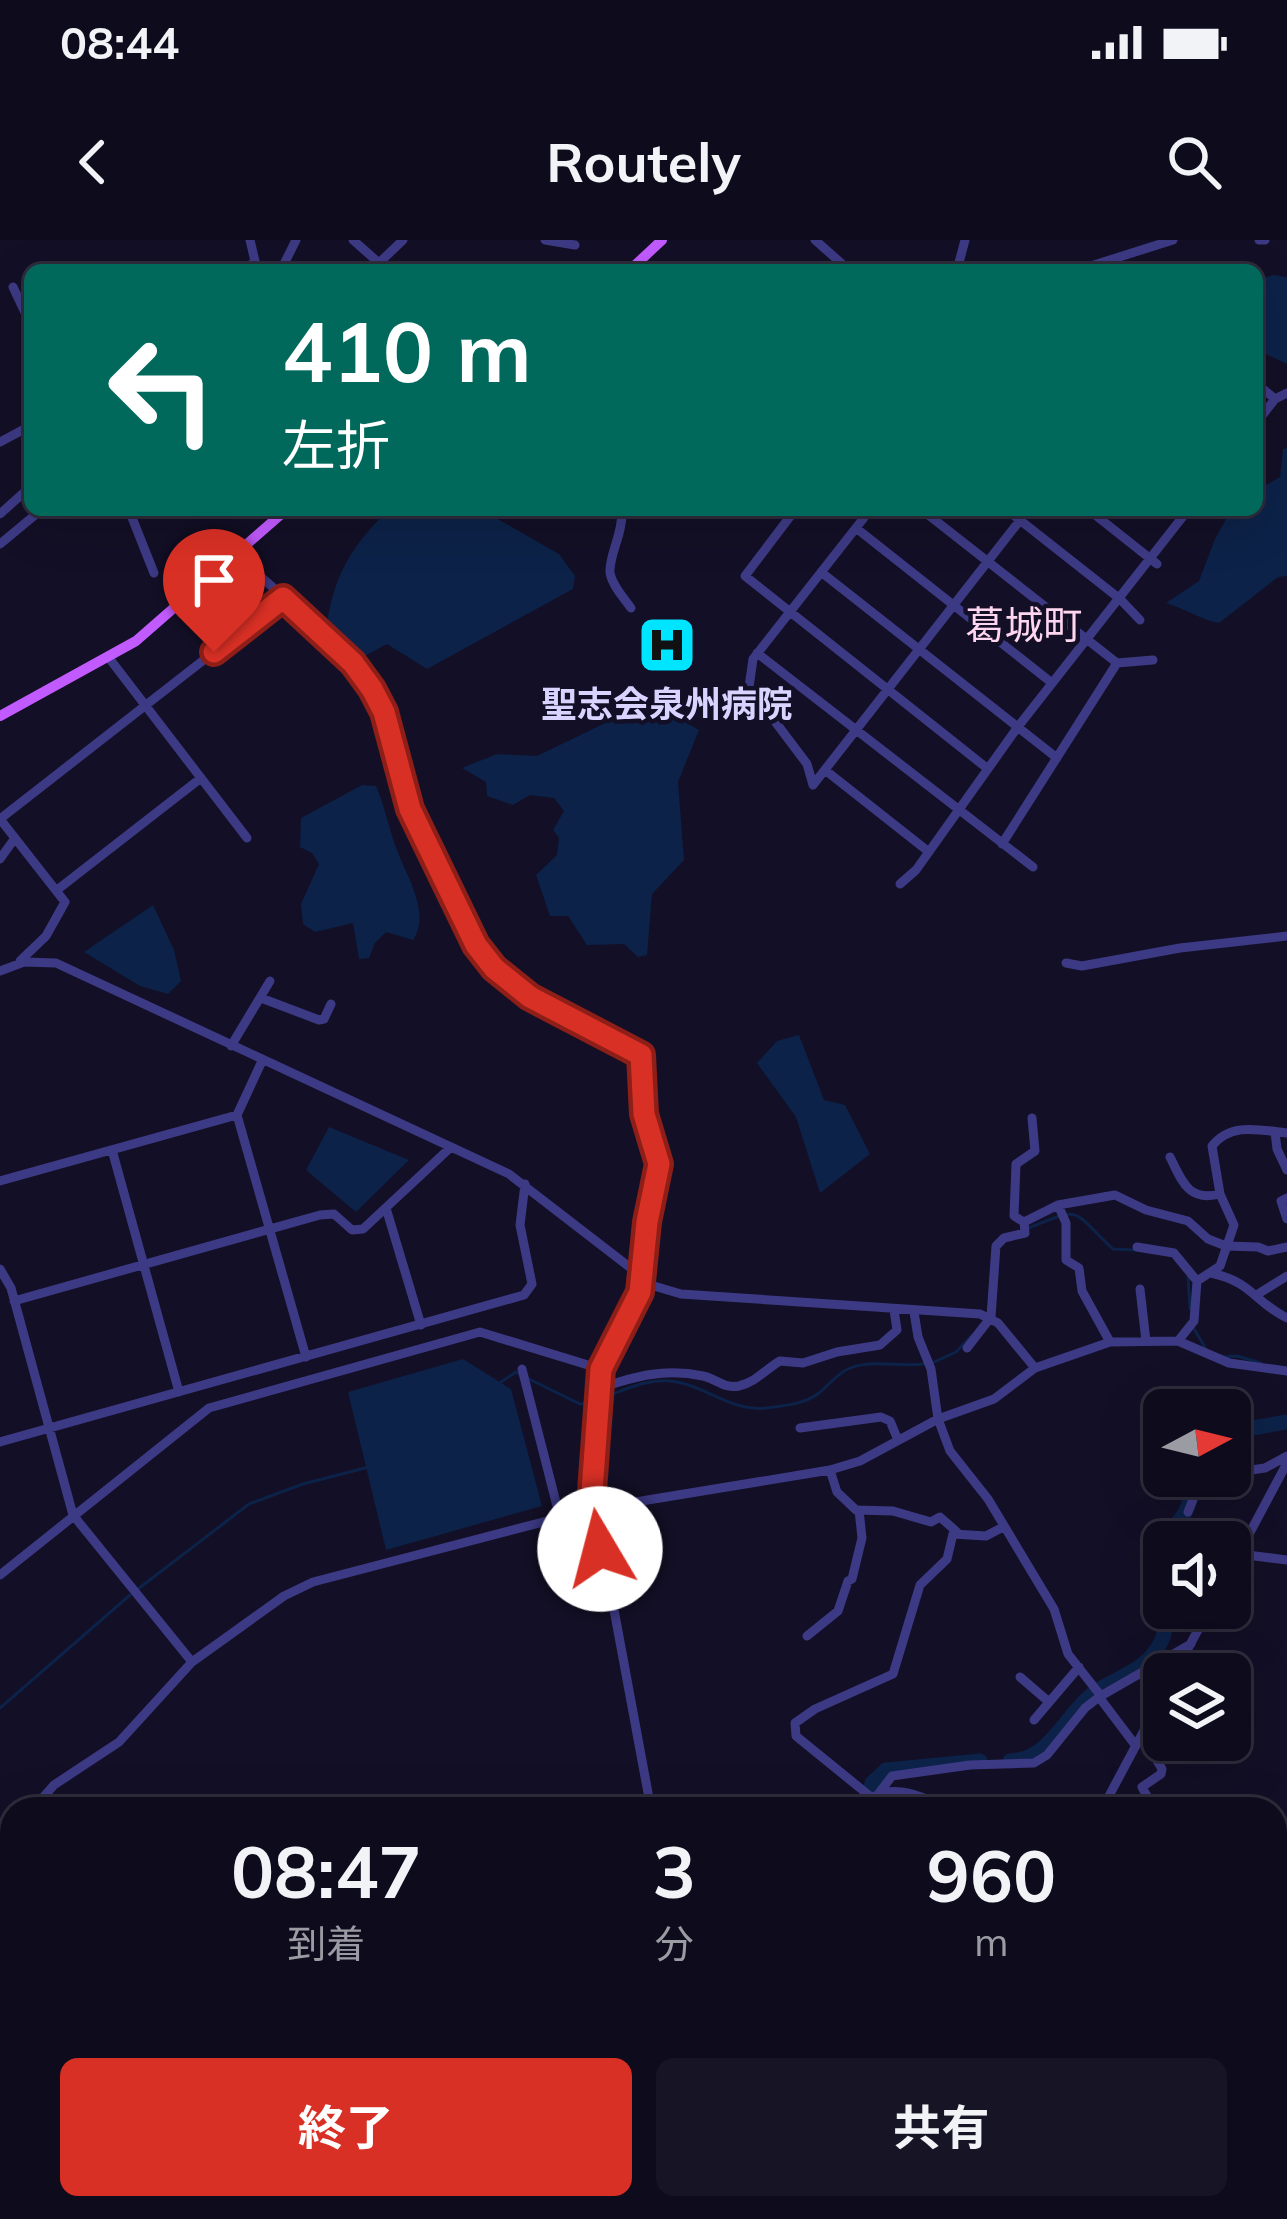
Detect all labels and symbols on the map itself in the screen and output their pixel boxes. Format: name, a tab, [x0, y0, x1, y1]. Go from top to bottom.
pin	[163, 529, 265, 652]
district label: 葛城町	[965, 600, 1083, 649]
hospital icon: 聖志会泉州病院	[636, 614, 698, 676]
place label: 聖志会泉州病院	[541, 681, 793, 726]
north arrow	[1143, 1389, 1251, 1497]
position arrow	[537, 1486, 663, 1612]

